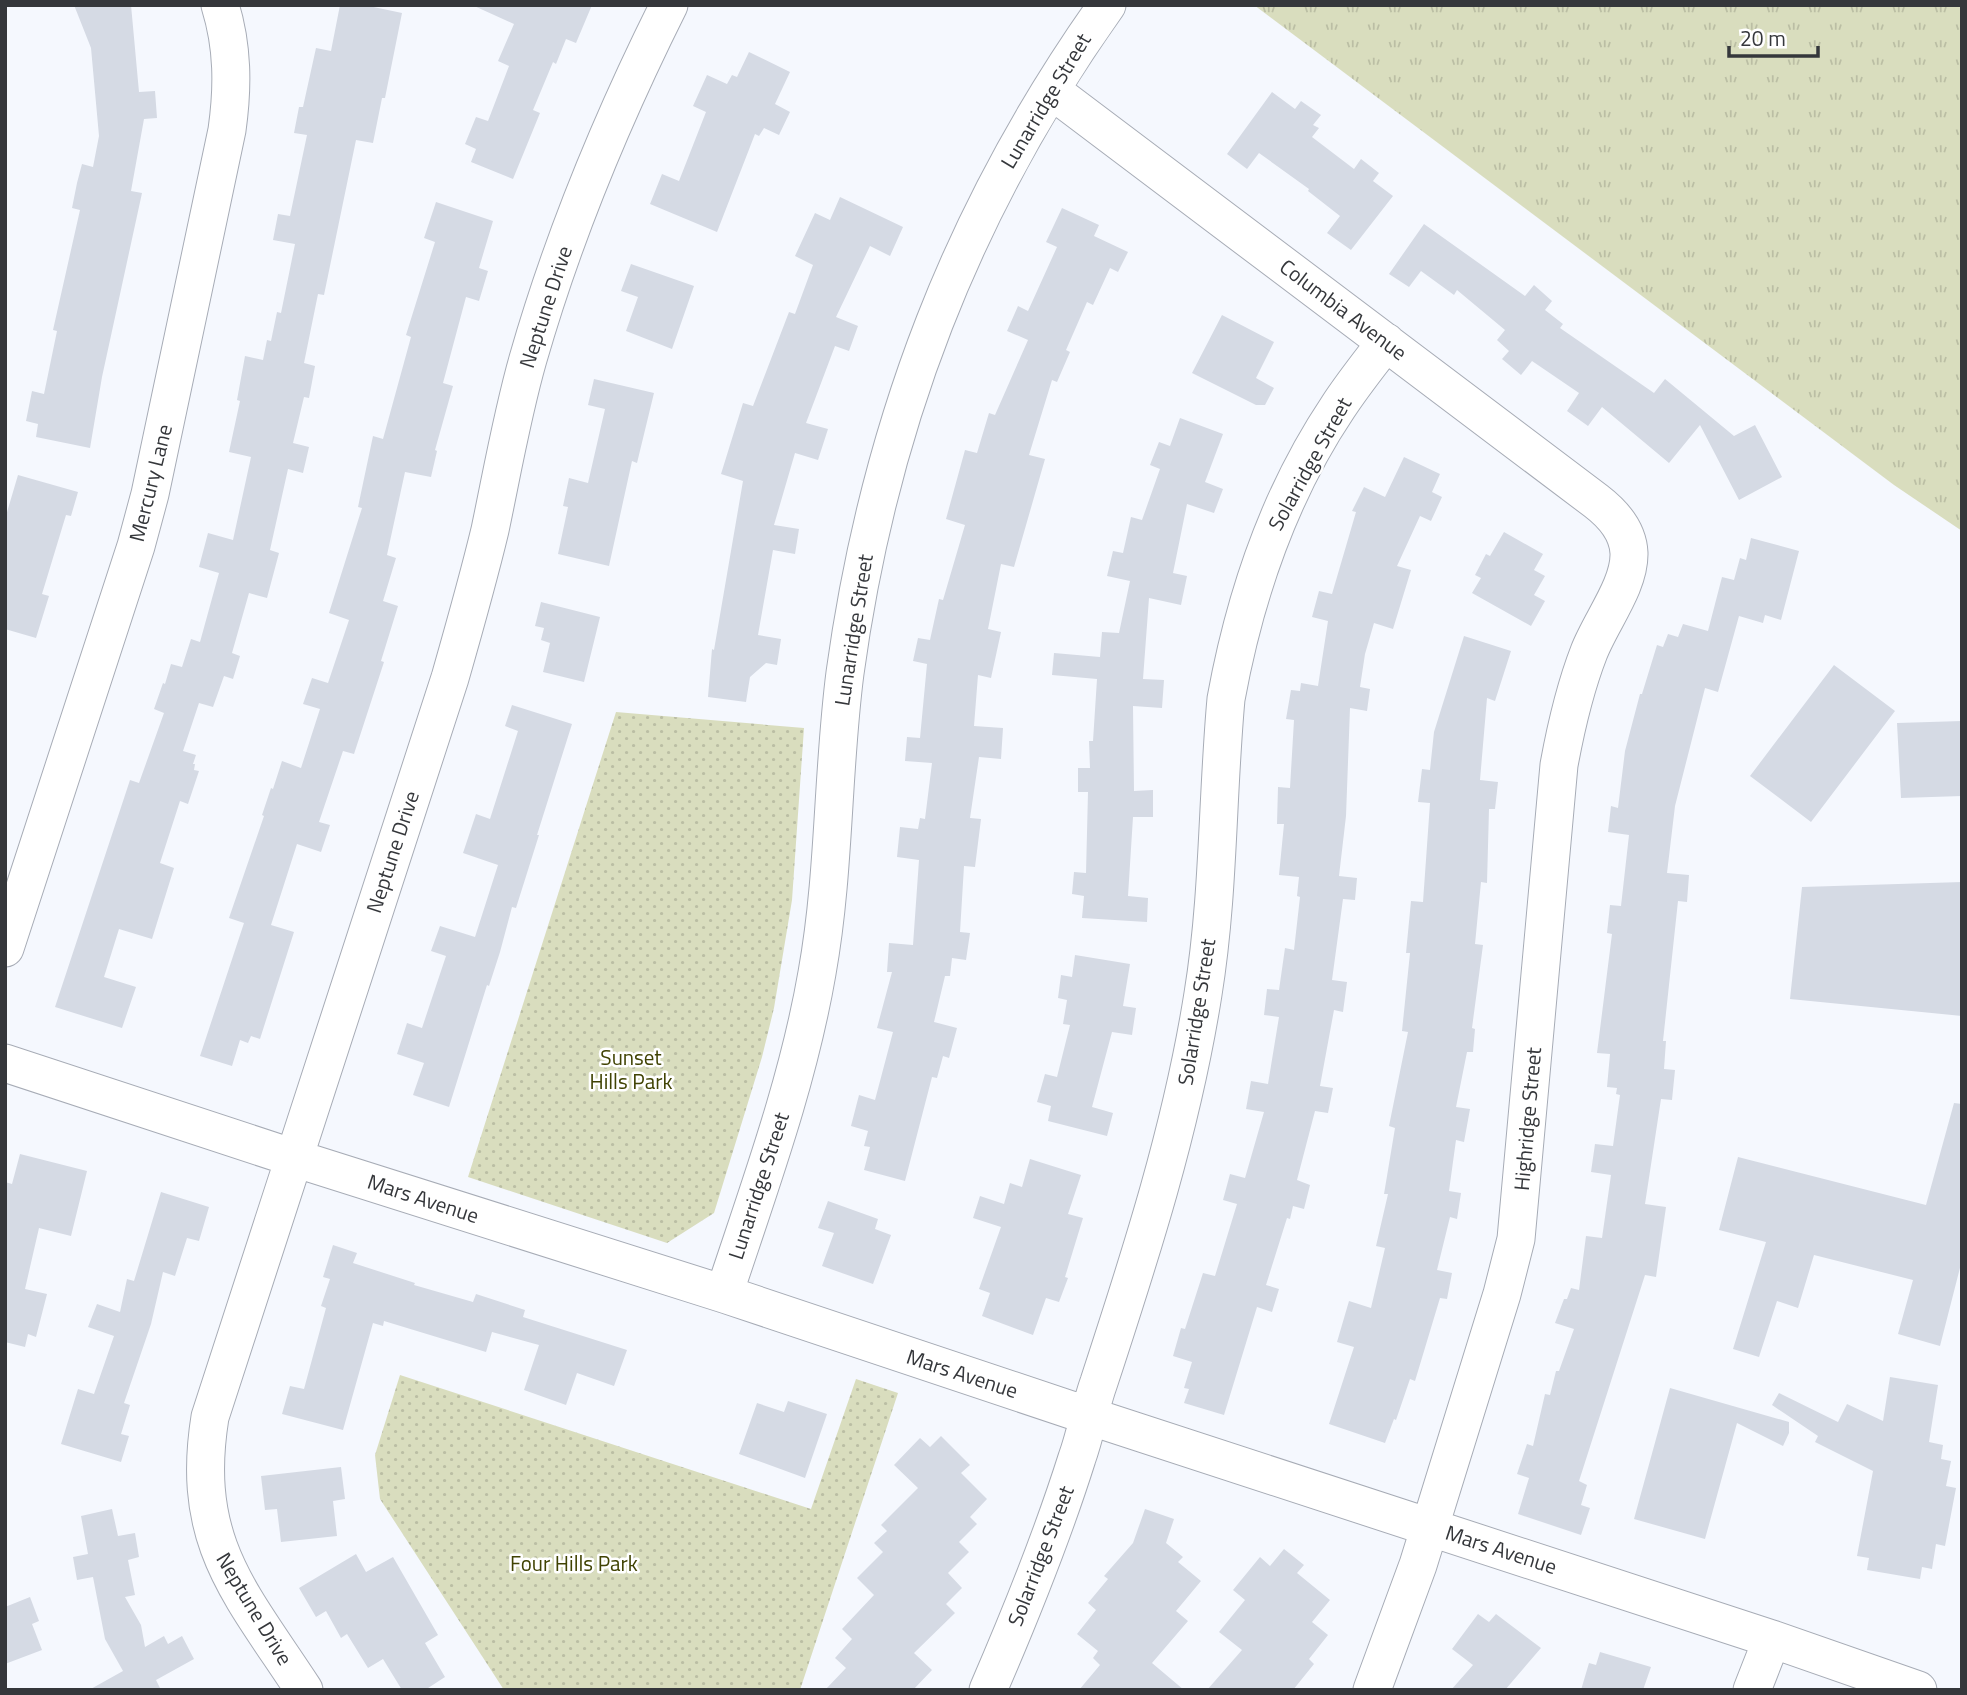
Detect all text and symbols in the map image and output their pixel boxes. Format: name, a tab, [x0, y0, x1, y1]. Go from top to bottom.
scale bar	[1729, 14, 1818, 58]
text: 20 m	[1740, 22, 1786, 54]
street label: Lunarridge Street	[992, 26, 1099, 174]
street label: Neptune Drive	[510, 242, 580, 372]
street label: Columbia Avenue	[1273, 251, 1414, 368]
street label: Solarridge Street	[1259, 390, 1359, 536]
street label: Mercury Lane	[120, 421, 180, 545]
street label: Lunarridge Street	[825, 551, 881, 708]
street label: Neptune Drive	[357, 787, 427, 917]
street label: Solarridge Street	[1169, 936, 1224, 1088]
park label: Sunset Hills Park	[589, 1041, 673, 1097]
street label: Highridge Street	[1505, 1045, 1549, 1192]
street label: Lunarridge Street	[719, 1107, 797, 1264]
street label: Mars Avenue	[363, 1165, 483, 1231]
street label: Mars Avenue	[902, 1340, 1022, 1406]
street label: Solarridge Street	[999, 1480, 1082, 1631]
street label: Mars Avenue	[1441, 1516, 1561, 1582]
street label: Neptune Drive	[209, 1546, 301, 1671]
park label: Four Hills Park	[510, 1547, 638, 1579]

